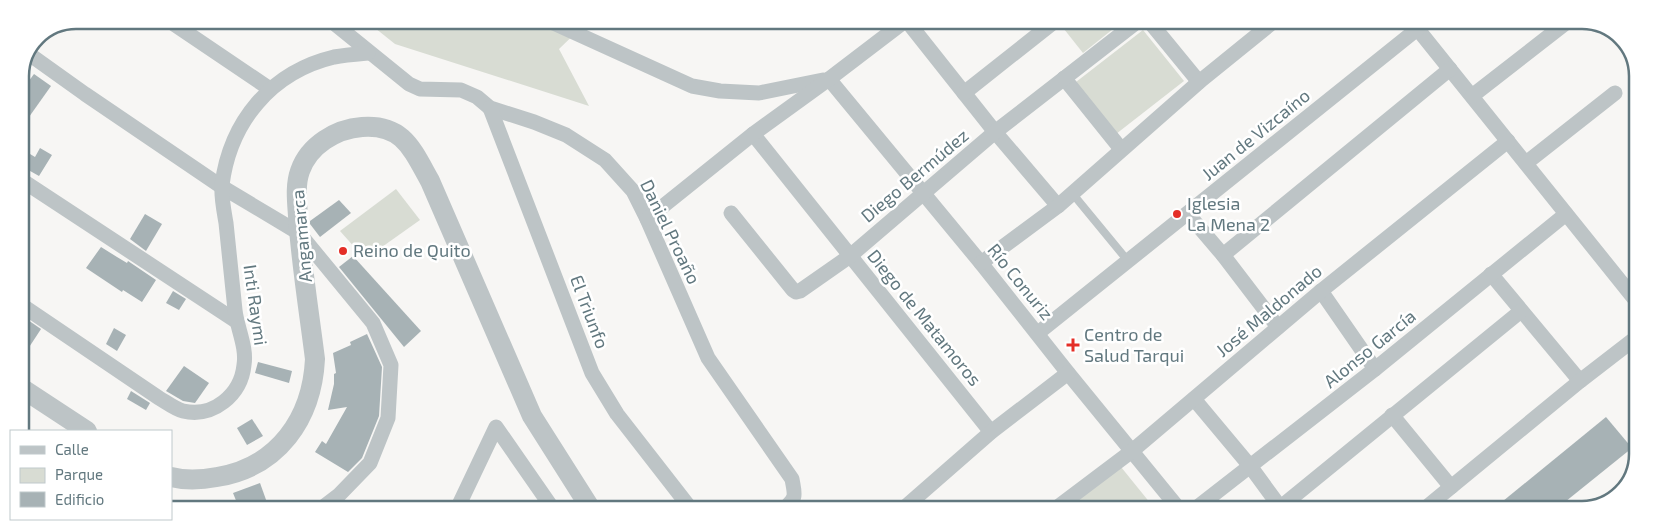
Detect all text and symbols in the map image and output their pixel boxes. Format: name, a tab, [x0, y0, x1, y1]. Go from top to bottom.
street label: Juan de Vizcaíno	[1197, 84, 1314, 185]
street label: Diego Bermúdez	[856, 124, 973, 227]
street label: Daniel Proaño	[636, 176, 706, 287]
street label: Angamarca	[286, 189, 316, 283]
place label: Iglesia La Mena 2	[1187, 192, 1270, 235]
marker: Iglesia La Mena 2	[1171, 208, 1183, 220]
place label: Reino de Quito	[353, 239, 471, 261]
street label: Río Conuriz	[983, 239, 1058, 324]
marker: Reino de Quito	[337, 245, 349, 257]
street label: Diego de Matamoros	[863, 245, 987, 390]
street label: José Maldonado	[1211, 260, 1326, 361]
street label: Inti Raymi	[239, 263, 273, 347]
street label: El Triunfo	[566, 272, 614, 351]
street label: Alonso García	[1319, 304, 1420, 392]
place label: Centro de Salud Tarqui	[1084, 323, 1184, 366]
marker: Centro de Salud Tarqui	[1066, 338, 1080, 352]
legend	[10, 430, 172, 520]
text: Calle	[55, 440, 89, 458]
text: Parque	[55, 465, 103, 483]
text: Edificio	[55, 490, 104, 508]

